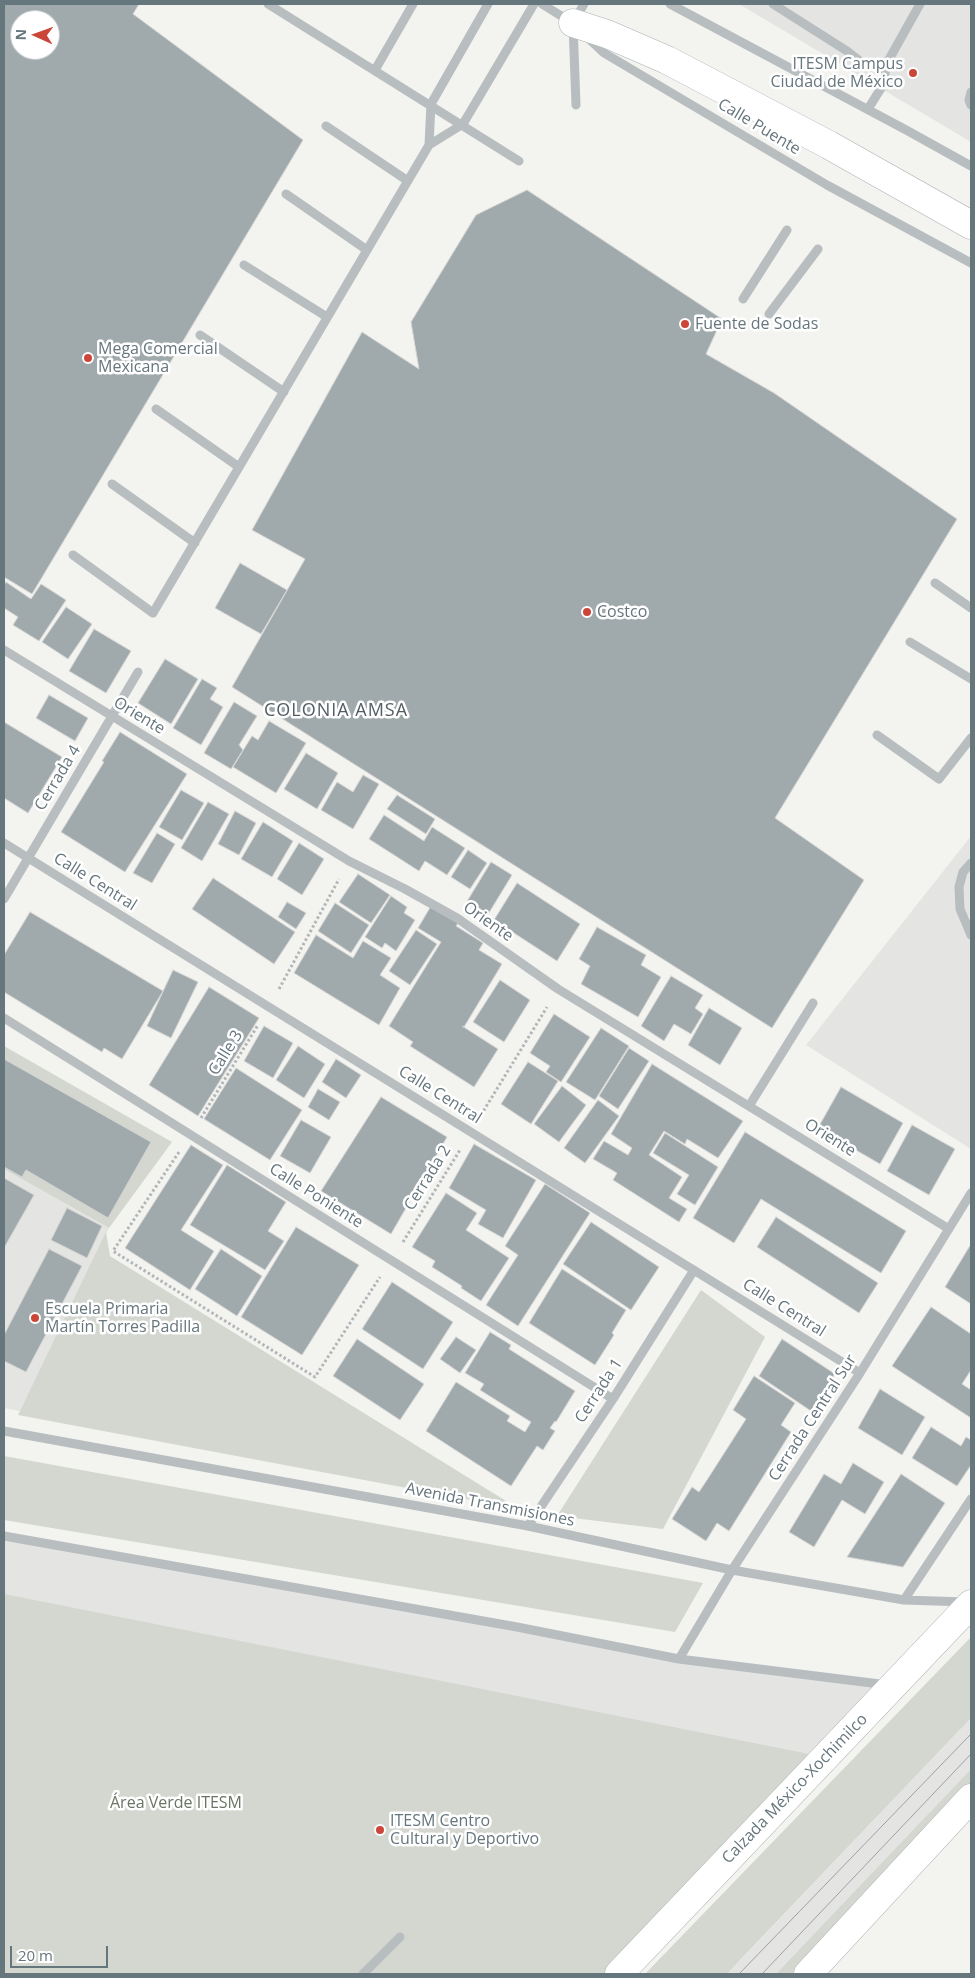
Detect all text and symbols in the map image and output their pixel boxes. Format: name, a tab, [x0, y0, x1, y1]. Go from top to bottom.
north arrow	[10, 10, 60, 60]
text: N	[11, 28, 30, 41]
place label: ITESM Campus Ciudad de México	[770, 54, 903, 92]
marker: ITESM Campus Ciudad de México	[907, 67, 919, 79]
street label: Calle Puente	[714, 95, 804, 159]
place label: Fuente de Sodas	[695, 314, 818, 334]
marker: Fuente de Sodas	[679, 318, 691, 330]
place label: Mega Comercial Mexicana	[98, 339, 218, 377]
marker: Mega Comercial Mexicana	[82, 352, 94, 364]
place label: Costco	[597, 602, 647, 622]
marker: Costco	[581, 606, 593, 618]
street label: Oriente	[110, 693, 168, 739]
district label: COLONIA AMSA	[262, 700, 410, 722]
street label: Cerrada 4	[31, 742, 85, 814]
street label: Calle Central	[50, 849, 140, 915]
street label: Oriente	[459, 898, 517, 946]
street label: Calle 3	[205, 1027, 247, 1079]
street label: Calle Central	[395, 1062, 485, 1128]
street label: Oriente	[801, 1115, 859, 1161]
street label: Cerrada 2	[401, 1142, 455, 1214]
street label: Calle Poniente	[266, 1160, 366, 1232]
street label: Calle Central	[739, 1275, 829, 1341]
place label: Escuela Primaria Martín Torres Padilla	[45, 1299, 200, 1337]
marker: Escuela Primaria Martín Torres Padilla	[29, 1312, 41, 1324]
street label: Cerrada Central Sur	[765, 1351, 861, 1485]
street label: Cerrada 1	[571, 1355, 627, 1427]
street label: Avenida Transmisiones	[404, 1479, 576, 1531]
street label: Calzada México-Xochimilco	[718, 1710, 872, 1868]
park label: Área Verde ITESM	[110, 1793, 242, 1813]
place label: ITESM Centro Cultural y Deportivo	[390, 1811, 539, 1849]
marker: ITESM Centro Cultural y Deportivo	[374, 1824, 386, 1836]
scale bar	[12, 1936, 110, 1968]
text: 20 m	[18, 1945, 53, 1965]

